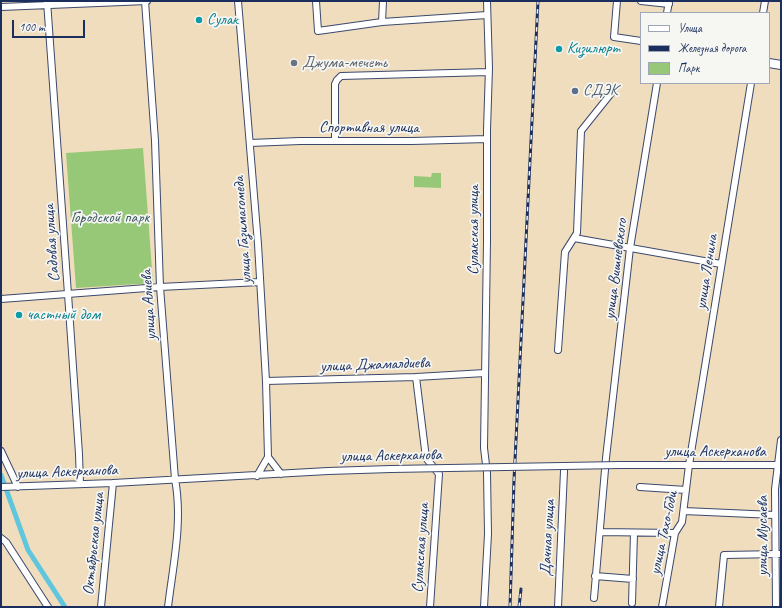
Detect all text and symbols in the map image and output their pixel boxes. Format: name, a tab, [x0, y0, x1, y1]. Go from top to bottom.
place label: Сулак	[207, 10, 238, 30]
scale bar	[14, 12, 87, 38]
legend	[640, 12, 770, 84]
marker: Сулак	[194, 15, 204, 25]
text: 100 m	[19, 19, 45, 35]
text: Улица	[678, 20, 702, 36]
place label: Кизилюрт	[567, 39, 620, 59]
text: Железная дорога	[678, 40, 746, 56]
marker: Кизилюрт	[554, 44, 564, 54]
place label: Джума-мечеть	[302, 53, 387, 73]
marker: Джума-мечеть	[289, 58, 299, 68]
text: Парк	[678, 60, 699, 76]
place label: СДЭК	[583, 81, 618, 101]
marker: СДЭК	[570, 86, 580, 96]
street label: Спортивная улица	[319, 118, 419, 138]
street label: улица Газимагомеда	[230, 176, 256, 284]
street label: Сулакская улица	[464, 185, 484, 275]
street label: Садовая улица	[40, 204, 64, 282]
park label: Городской парк	[71, 208, 149, 228]
street label: улица Вишневского	[600, 217, 632, 321]
street label: улица Ленина	[692, 233, 722, 311]
street label: улица Алиева	[137, 269, 161, 341]
place label: частный дом	[27, 305, 100, 325]
marker: частный дом	[14, 310, 24, 320]
street label: улица Джамалдиева	[320, 353, 430, 377]
street label: улица Аскерханова	[664, 442, 766, 462]
street label: улица Аскерханова	[340, 446, 442, 466]
street label: улица Аскерханова	[16, 461, 118, 483]
street label: улица Тахо-Годи	[646, 489, 682, 577]
street label: Октябрьская улица	[79, 492, 109, 596]
street label: улица Мусаева	[753, 496, 773, 576]
street label: Дачная улица	[536, 499, 560, 577]
street label: Сулакская улица	[408, 503, 434, 593]

